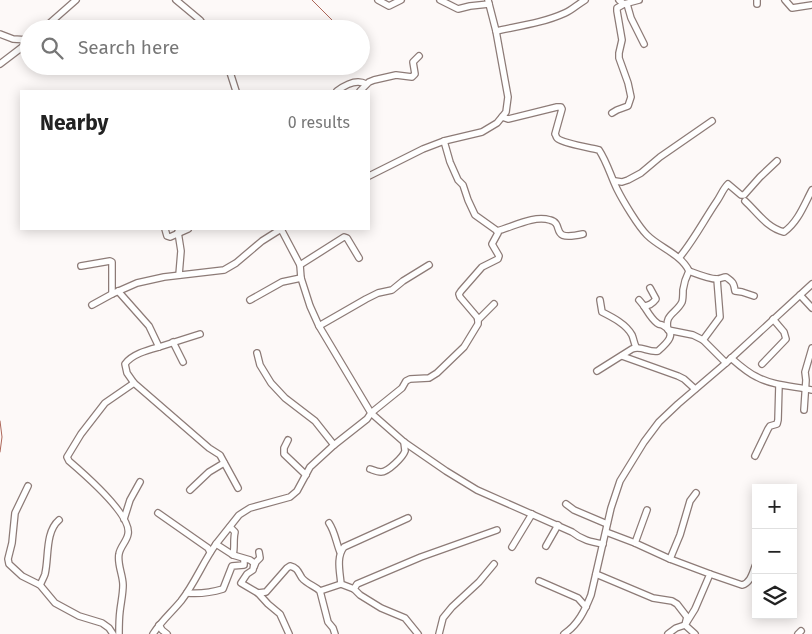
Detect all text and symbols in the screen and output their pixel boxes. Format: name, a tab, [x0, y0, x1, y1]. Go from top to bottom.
search box	[20, 20, 370, 75]
icon: search	[38, 34, 66, 62]
text: Search here	[78, 36, 179, 59]
text: Nearby	[40, 110, 108, 136]
text: 0 results	[288, 113, 350, 132]
map controls	[752, 484, 797, 619]
button: +	[752, 484, 797, 529]
button: −	[752, 529, 797, 574]
button: layers	[752, 574, 797, 619]

